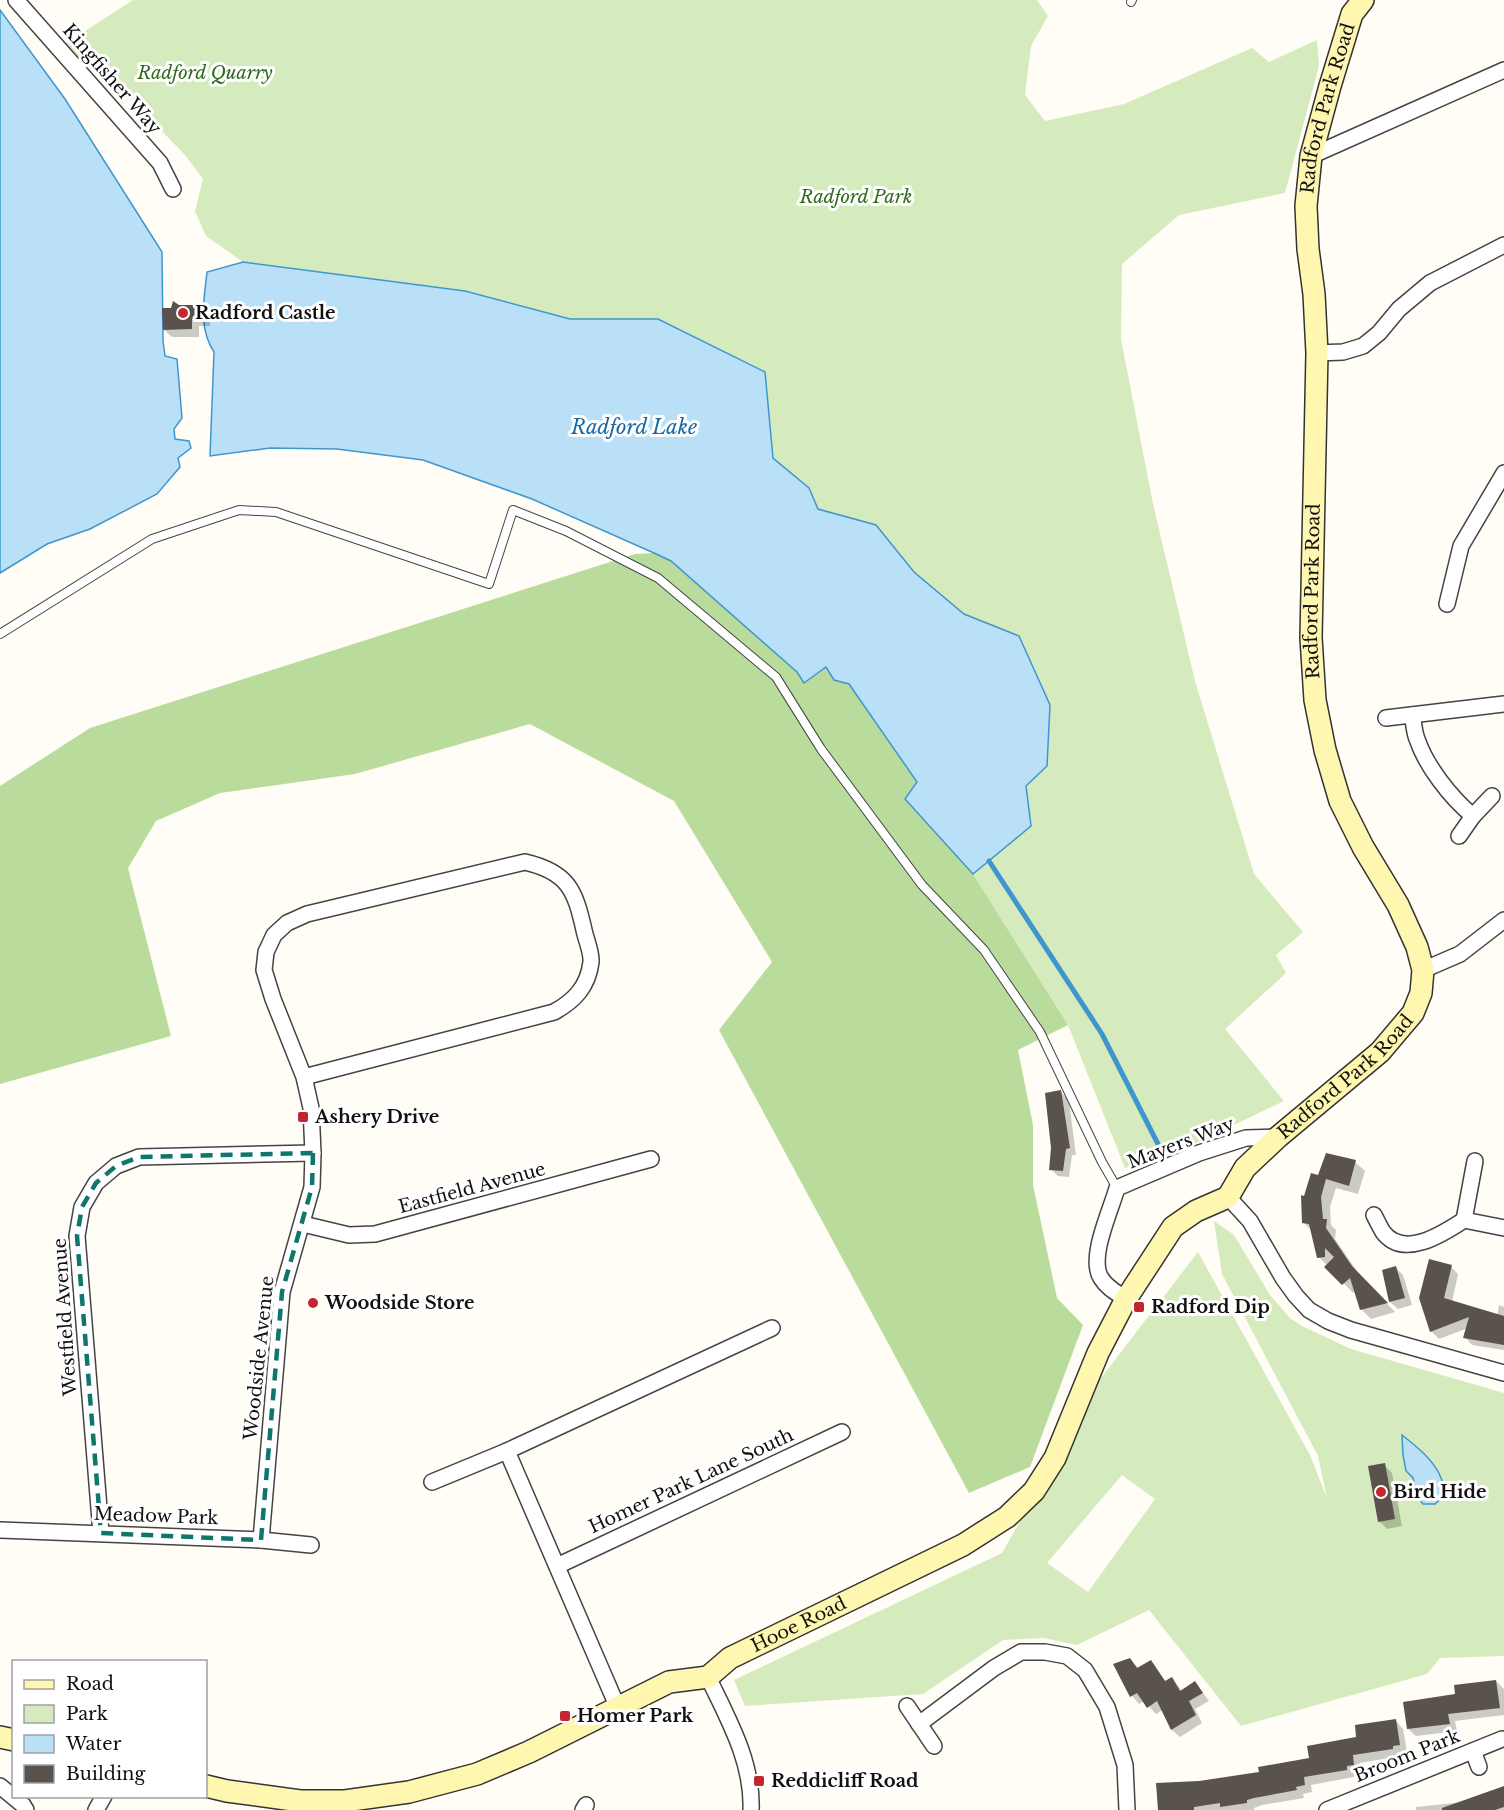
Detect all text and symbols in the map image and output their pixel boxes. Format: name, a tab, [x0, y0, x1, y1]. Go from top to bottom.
street label: Kingfisher Way	[58, 19, 166, 139]
street label: Radford Park Road	[1296, 20, 1360, 195]
park label: Radford Quarry	[137, 62, 273, 84]
park label: Radford Park	[799, 186, 912, 208]
place label: Radford Castle	[195, 302, 336, 324]
marker: Radford Castle	[176, 306, 190, 320]
water label: Radford Lake	[570, 415, 697, 439]
street label: Radford Park Road	[1300, 503, 1325, 680]
street label: Radford Park Road	[1273, 1010, 1418, 1144]
place label: Ashery Drive	[314, 1106, 439, 1128]
marker: Ashery Drive	[296, 1110, 310, 1124]
street label: Mayers Way	[1125, 1112, 1238, 1173]
street label: Eastfield Avenue	[396, 1158, 548, 1218]
street label: Westfield Avenue	[49, 1237, 82, 1398]
street label: Woodside Avenue	[239, 1275, 279, 1442]
place label: Woodside Store	[324, 1292, 475, 1314]
marker: Woodside Store	[306, 1296, 320, 1310]
place label: Radford Dip	[1151, 1296, 1270, 1318]
marker: Radford Dip	[1132, 1300, 1146, 1314]
street label: Homer Park Lane South	[585, 1424, 797, 1538]
place label: Bird Hide	[1393, 1481, 1487, 1503]
marker: Bird Hide	[1374, 1485, 1388, 1499]
street label: Meadow Park	[93, 1503, 219, 1529]
street label: Hooe Road	[748, 1592, 850, 1657]
legend	[12, 1660, 207, 1798]
text: Road	[66, 1673, 114, 1695]
text: Park	[66, 1703, 108, 1725]
place label: Homer Park	[577, 1705, 694, 1727]
marker: Homer Park	[558, 1709, 572, 1723]
street label: Broom Park	[1351, 1725, 1463, 1787]
text: Water	[65, 1733, 122, 1755]
text: Building	[66, 1763, 145, 1785]
place label: Reddicliff Road	[771, 1770, 919, 1792]
marker: Reddicliff Road	[752, 1774, 766, 1788]

